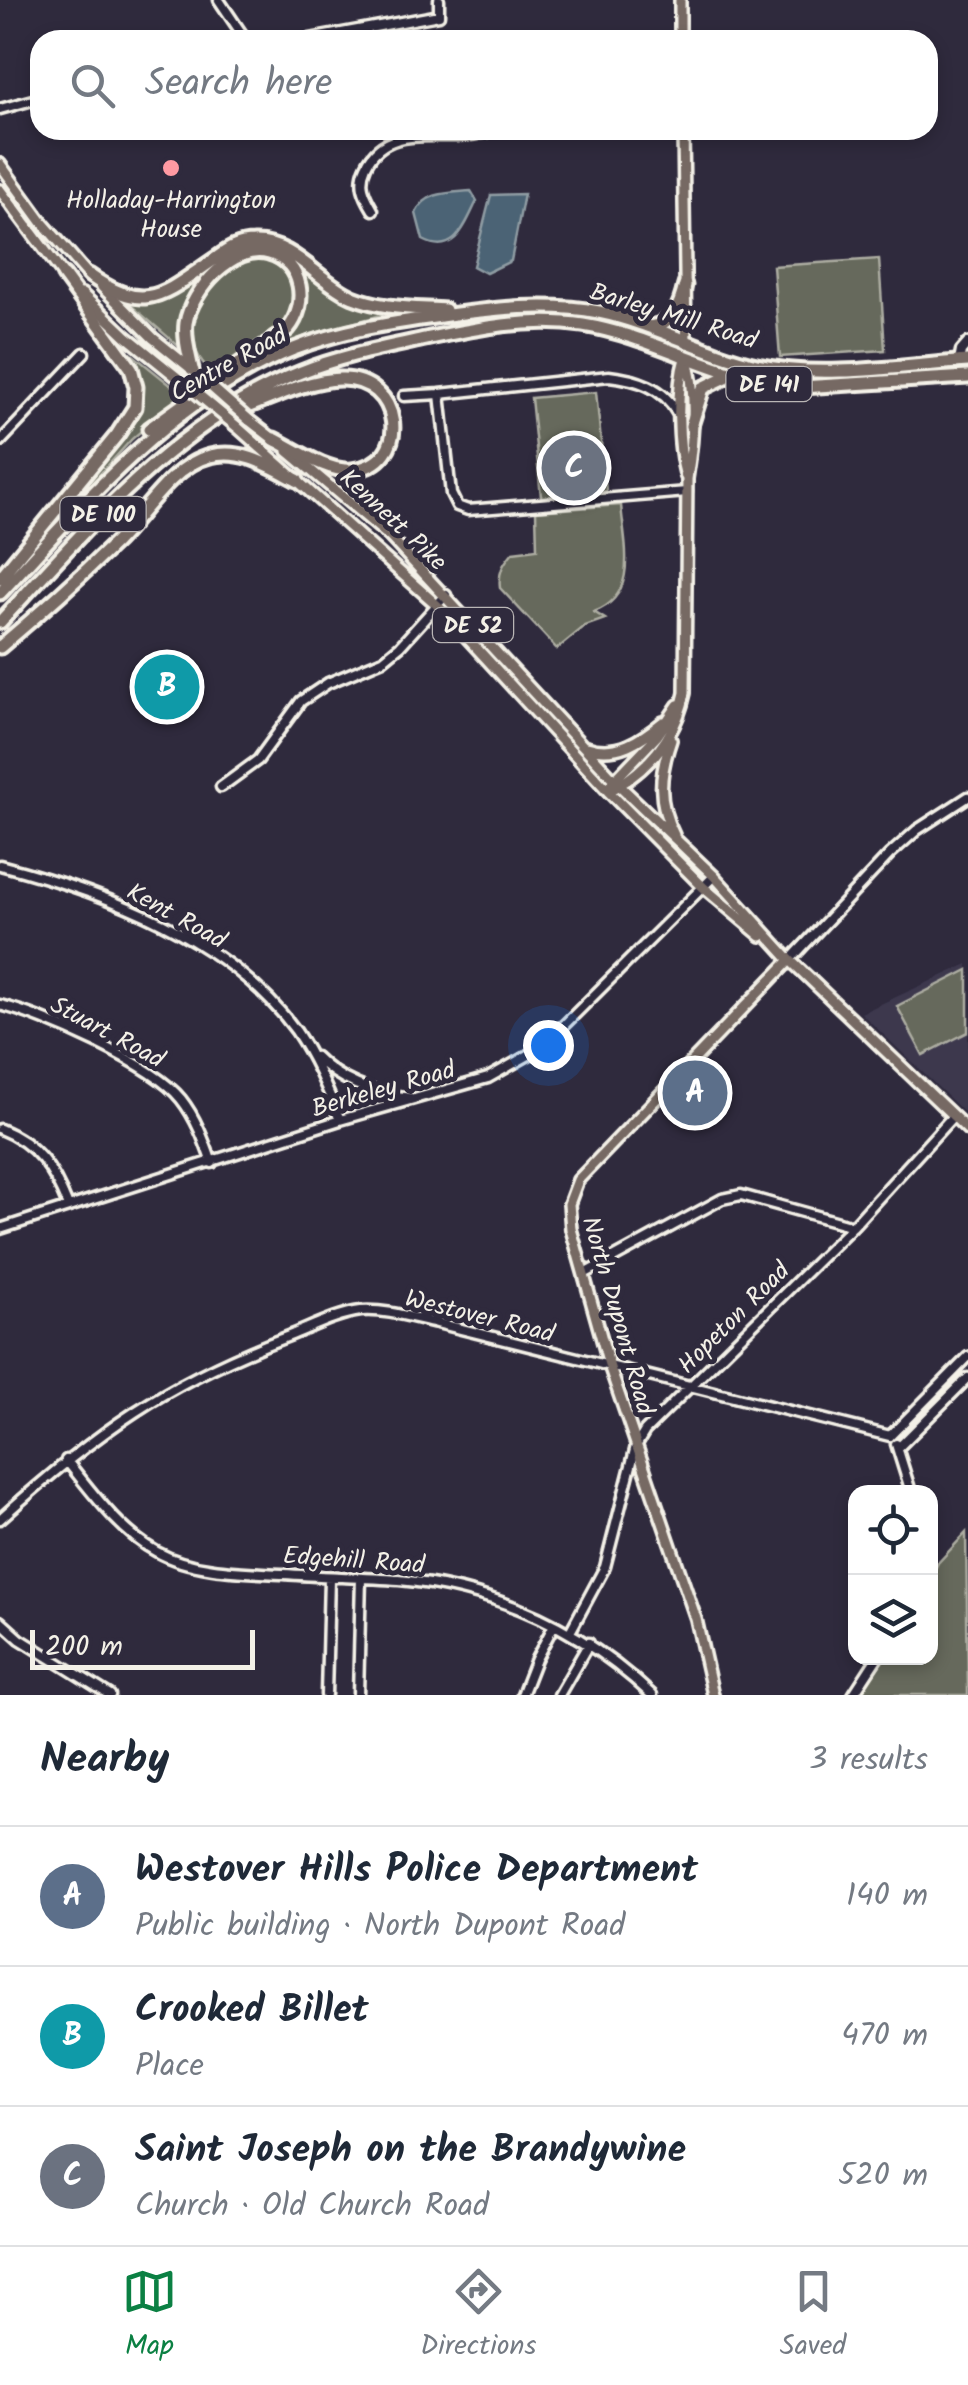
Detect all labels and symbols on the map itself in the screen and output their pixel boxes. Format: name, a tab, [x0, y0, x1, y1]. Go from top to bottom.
marker: Holladay-Harrington House	[160, 157, 182, 179]
place label: Holladay-Harrington House	[66, 181, 276, 250]
street label: Barley Mill Road	[585, 272, 763, 362]
street label: Centre Road	[163, 315, 296, 413]
road number: DE 141	[726, 367, 812, 401]
pin: C	[542, 430, 606, 506]
street label: Kennett Pike	[329, 460, 456, 581]
road number: DE 100	[61, 497, 146, 531]
road number: DE 52	[433, 608, 513, 642]
pin: B	[134, 650, 200, 724]
street label: Kent Road	[119, 873, 235, 961]
street label: Stuart Road	[43, 986, 173, 1080]
your location	[523, 1020, 574, 1071]
street label: Berkeley Road	[307, 1050, 462, 1130]
pin: A	[662, 1056, 728, 1130]
street label: North Dupont Road	[570, 1212, 665, 1421]
street label: Hopeton Road	[669, 1252, 801, 1384]
street label: Westover Road	[401, 1279, 560, 1355]
street label: Edgehill Road	[282, 1536, 428, 1586]
scale bar	[30, 1625, 255, 1670]

